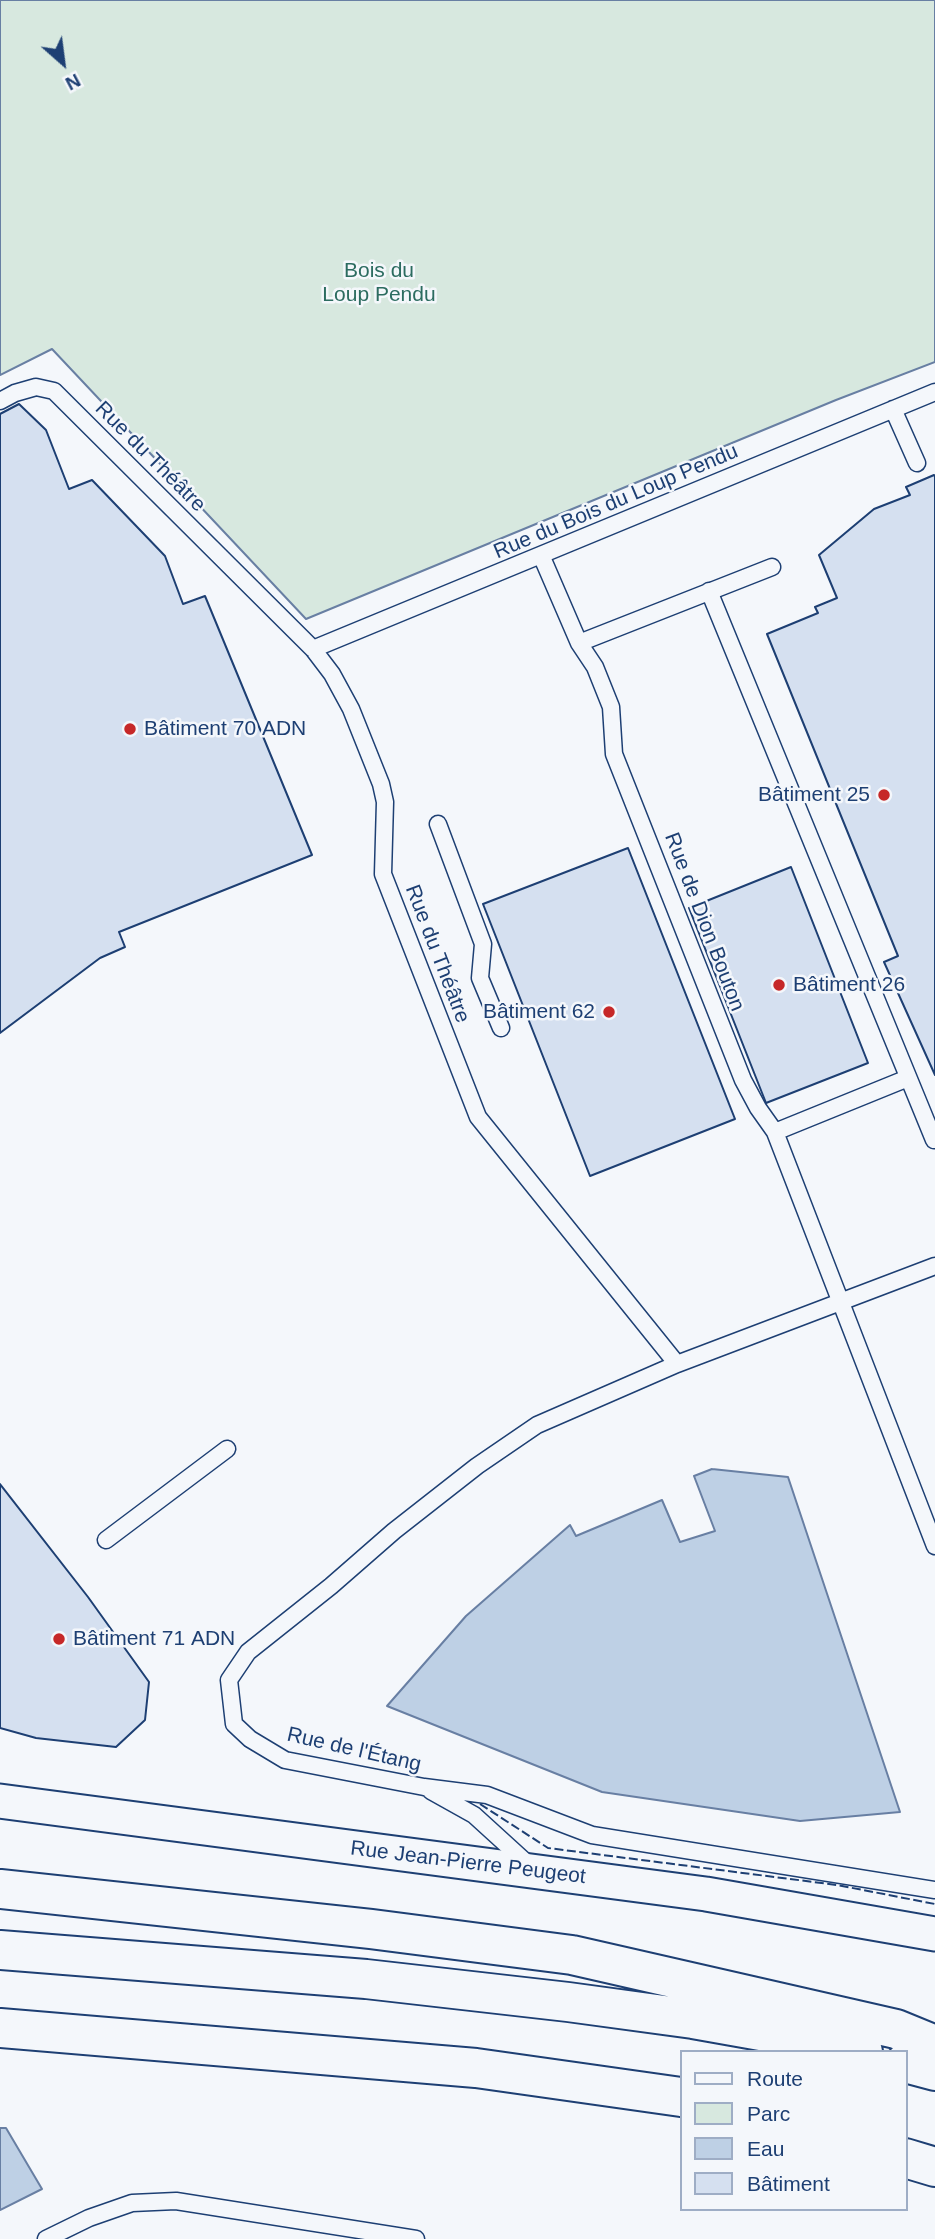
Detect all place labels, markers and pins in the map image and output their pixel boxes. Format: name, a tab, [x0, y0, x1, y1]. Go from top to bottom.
place label: Bâtiment 70 ADN	[144, 716, 306, 742]
marker: Bâtiment 70 ADN	[122, 721, 138, 737]
place label: Bâtiment 25	[758, 782, 870, 808]
marker: Bâtiment 25	[876, 787, 892, 803]
place label: Bâtiment 26	[793, 972, 905, 998]
marker: Bâtiment 26	[771, 977, 787, 993]
place label: Bâtiment 62	[483, 999, 595, 1025]
marker: Bâtiment 62	[601, 1004, 617, 1020]
place label: Bâtiment 71 ADN	[73, 1626, 235, 1652]
marker: Bâtiment 71 ADN	[51, 1631, 67, 1647]

